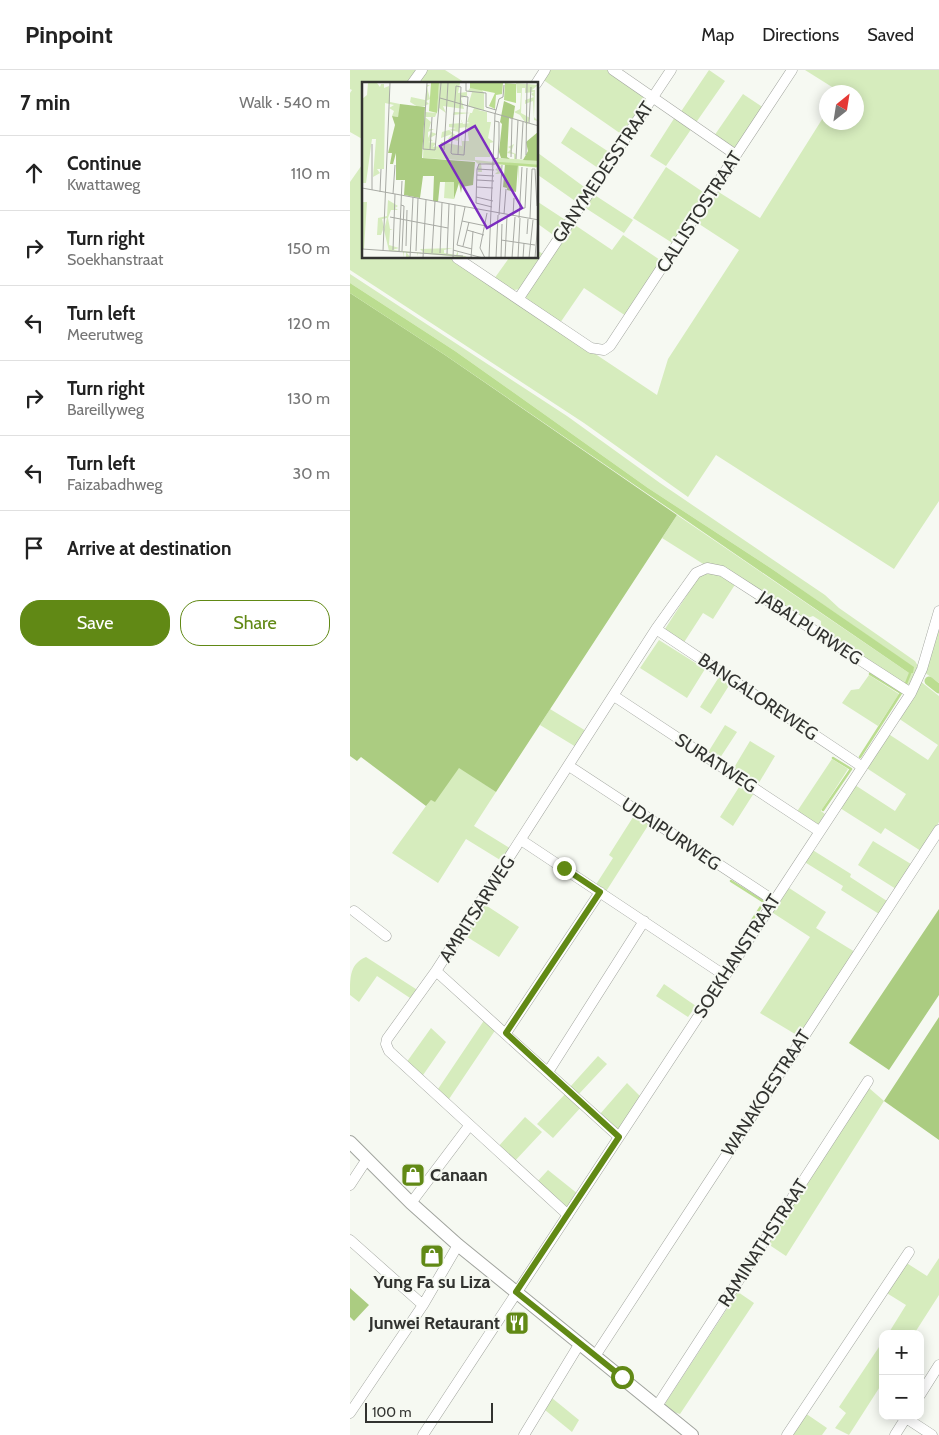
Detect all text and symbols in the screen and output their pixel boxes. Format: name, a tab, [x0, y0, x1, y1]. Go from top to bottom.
text: Pinpoint	[25, 20, 113, 49]
text: Map	[701, 24, 734, 46]
text: Directions	[762, 24, 839, 46]
text: Saved	[867, 24, 914, 46]
inset map	[362, 82, 539, 259]
north arrow	[819, 85, 864, 130]
text: 7 min	[20, 90, 70, 115]
text: Walk · 540 m	[239, 93, 330, 112]
street label: GANYMEDESSTRAAT	[548, 97, 659, 247]
street label: CALLISTOSTRAAT	[652, 147, 747, 277]
text: Continue	[67, 152, 141, 175]
icon: ahead	[20, 159, 48, 187]
text: 110 m	[291, 164, 330, 183]
text: Kwattaweg	[67, 175, 140, 194]
text: Turn right	[67, 227, 145, 250]
icon: right	[20, 234, 48, 262]
text: 150 m	[287, 239, 330, 258]
text: Soekhanstraat	[67, 250, 163, 269]
text: Turn left	[67, 302, 135, 325]
icon: left	[20, 309, 48, 337]
text: 120 m	[288, 314, 330, 333]
text: Meerutweg	[67, 325, 143, 344]
text: Turn right	[67, 377, 145, 400]
icon: right	[20, 384, 48, 412]
text: 130 m	[287, 389, 330, 408]
text: Bareillyweg	[67, 400, 144, 419]
text: Turn left	[67, 452, 135, 475]
icon: left	[20, 459, 48, 487]
text: 30 m	[293, 464, 330, 483]
text: Faizabadhweg	[67, 475, 162, 494]
icon: arrive	[20, 534, 48, 562]
text: Arrive at destination	[67, 537, 231, 560]
street label: JABALPURWEG	[753, 586, 866, 670]
button: Save	[20, 600, 170, 646]
button: Share	[180, 600, 330, 646]
street label: BANGALOREWEG	[694, 649, 822, 745]
street label: SURATWEG	[671, 728, 761, 798]
street label: UDAIPURWEG	[617, 793, 725, 875]
street label: AMRITSARWEG	[435, 852, 519, 966]
route end	[553, 857, 576, 880]
street label: SOEKHANSTRAAT	[689, 890, 785, 1022]
street label: WANAKOESTRAAT	[717, 1025, 815, 1160]
shop icon: Canaan	[400, 1162, 426, 1188]
place label: Canaan	[430, 1164, 488, 1186]
street label: RAMINATHSTRAAT	[713, 1175, 813, 1311]
shop icon: Yung Fa su Liza	[419, 1243, 445, 1269]
place label: Yung Fa su Liza	[373, 1271, 490, 1293]
restaurant icon: Junwei Retaurant	[504, 1310, 530, 1336]
place label: Junwei Retaurant	[368, 1312, 500, 1334]
map controls	[879, 1330, 924, 1420]
button: +	[879, 1330, 924, 1375]
route start	[611, 1366, 634, 1389]
button: −	[879, 1375, 924, 1420]
scale bar	[365, 1400, 492, 1423]
text: 100 m	[372, 1403, 412, 1421]

